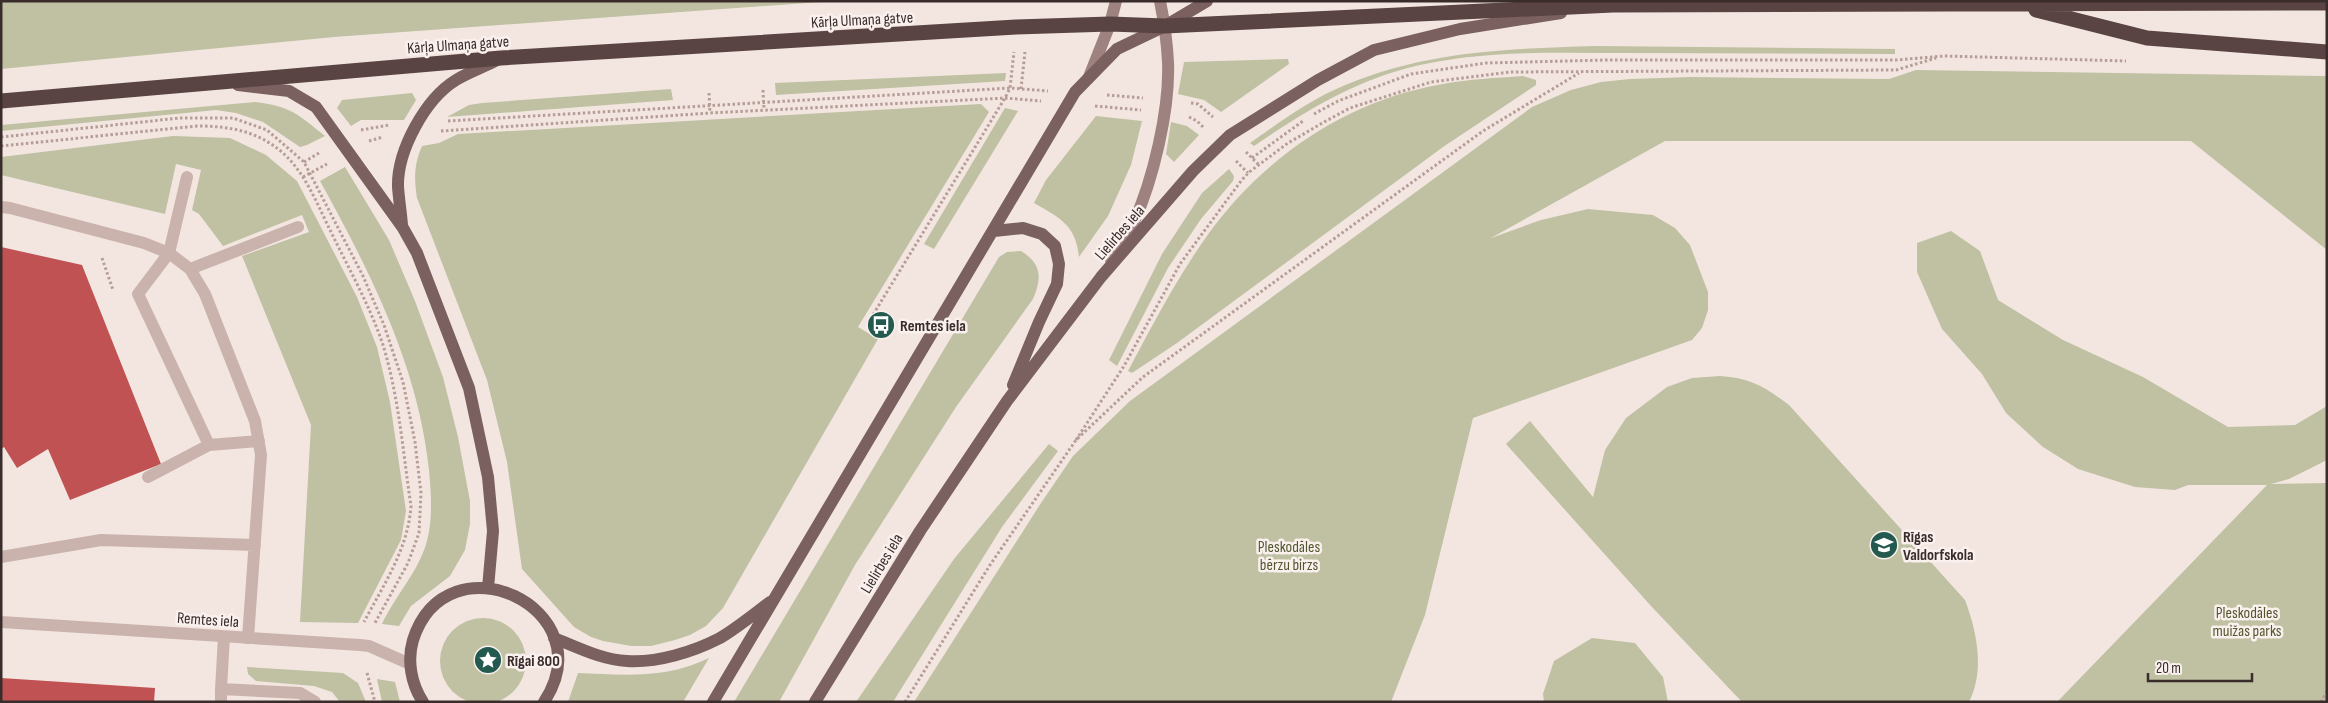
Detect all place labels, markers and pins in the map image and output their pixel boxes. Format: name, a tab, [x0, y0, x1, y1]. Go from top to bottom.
bus stop icon: Remtes iela	[866, 310, 896, 340]
place label: Remtes iela	[900, 317, 966, 336]
place label: Rīgas Valdorfskola	[1903, 528, 1974, 565]
school or university icon: Rīgas Valdorfskola	[1869, 530, 1899, 560]
place icon: Rīgai 800	[473, 645, 503, 675]
place label: Rīgai 800	[507, 652, 560, 671]

